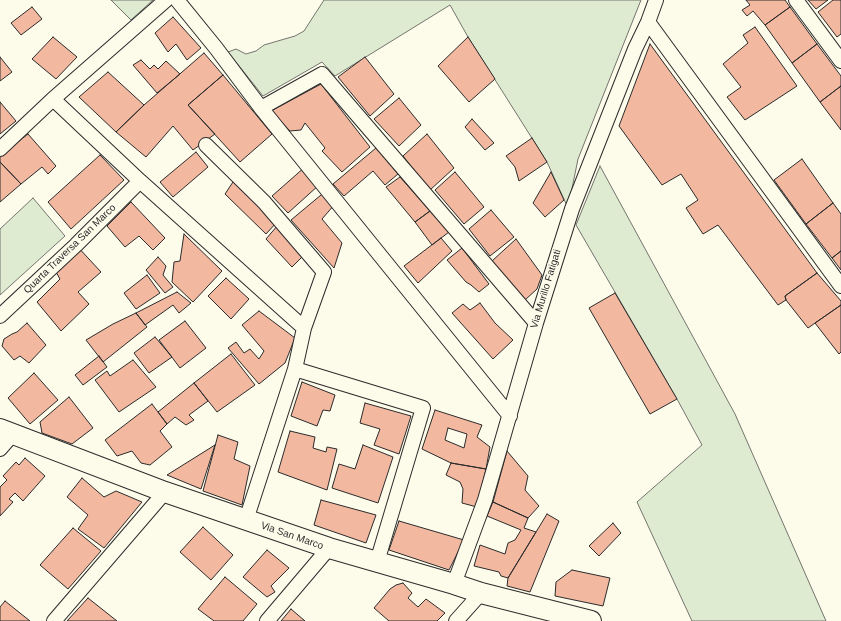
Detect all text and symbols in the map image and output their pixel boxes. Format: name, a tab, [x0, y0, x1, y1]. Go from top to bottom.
street label: Quarta Traversa San Marco	[21, 202, 119, 296]
street label: Via Murillo Fatigati	[528, 248, 564, 330]
street label: Via San Marco	[259, 520, 325, 552]

